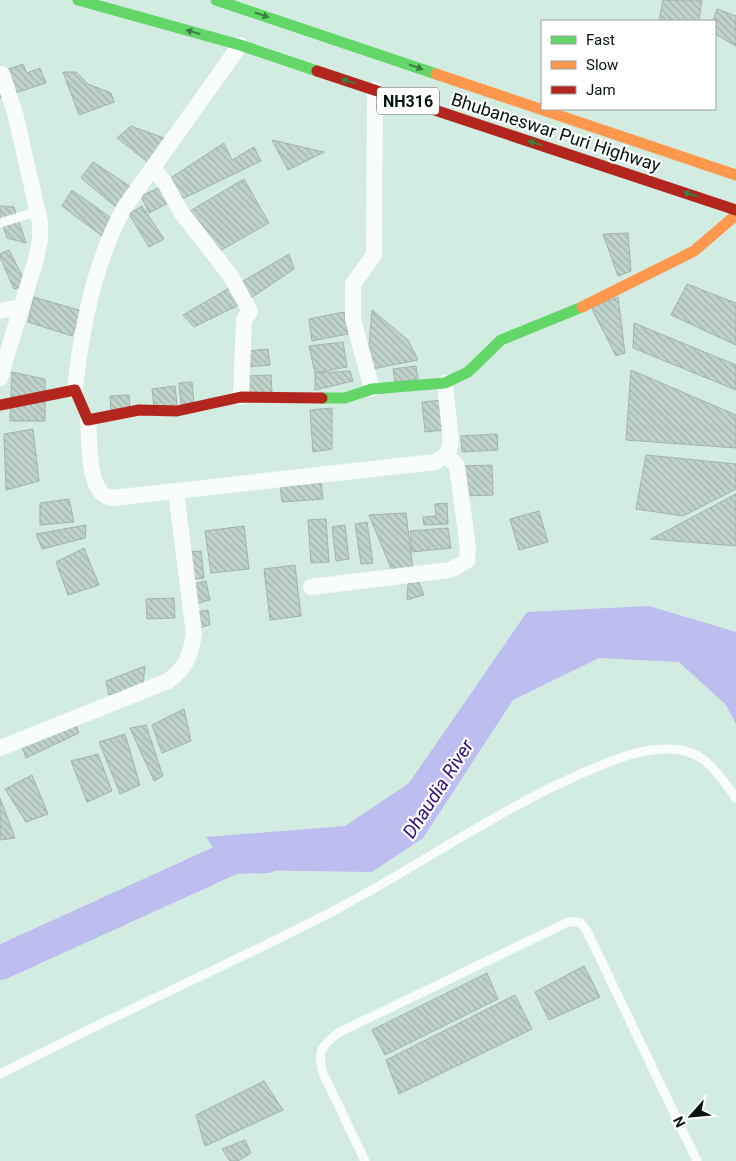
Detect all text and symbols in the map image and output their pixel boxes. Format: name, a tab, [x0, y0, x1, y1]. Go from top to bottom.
one-way arrow	[255, 11, 270, 19]
legend	[541, 20, 716, 110]
one-way arrow	[186, 28, 201, 36]
text: Fast	[586, 31, 615, 49]
text: Slow	[586, 56, 618, 74]
one-way arrow	[409, 64, 424, 72]
one-way arrow	[340, 77, 355, 85]
text: Jam	[586, 81, 616, 99]
road number: NH316	[377, 88, 439, 114]
street label: Bhubaneswar Puri Highway	[449, 88, 664, 176]
one-way arrow	[528, 139, 543, 147]
one-way arrow	[682, 190, 697, 198]
water label: Dhaudia River	[398, 735, 479, 843]
north arrow	[666, 1091, 716, 1141]
text: N	[670, 1114, 689, 1130]

